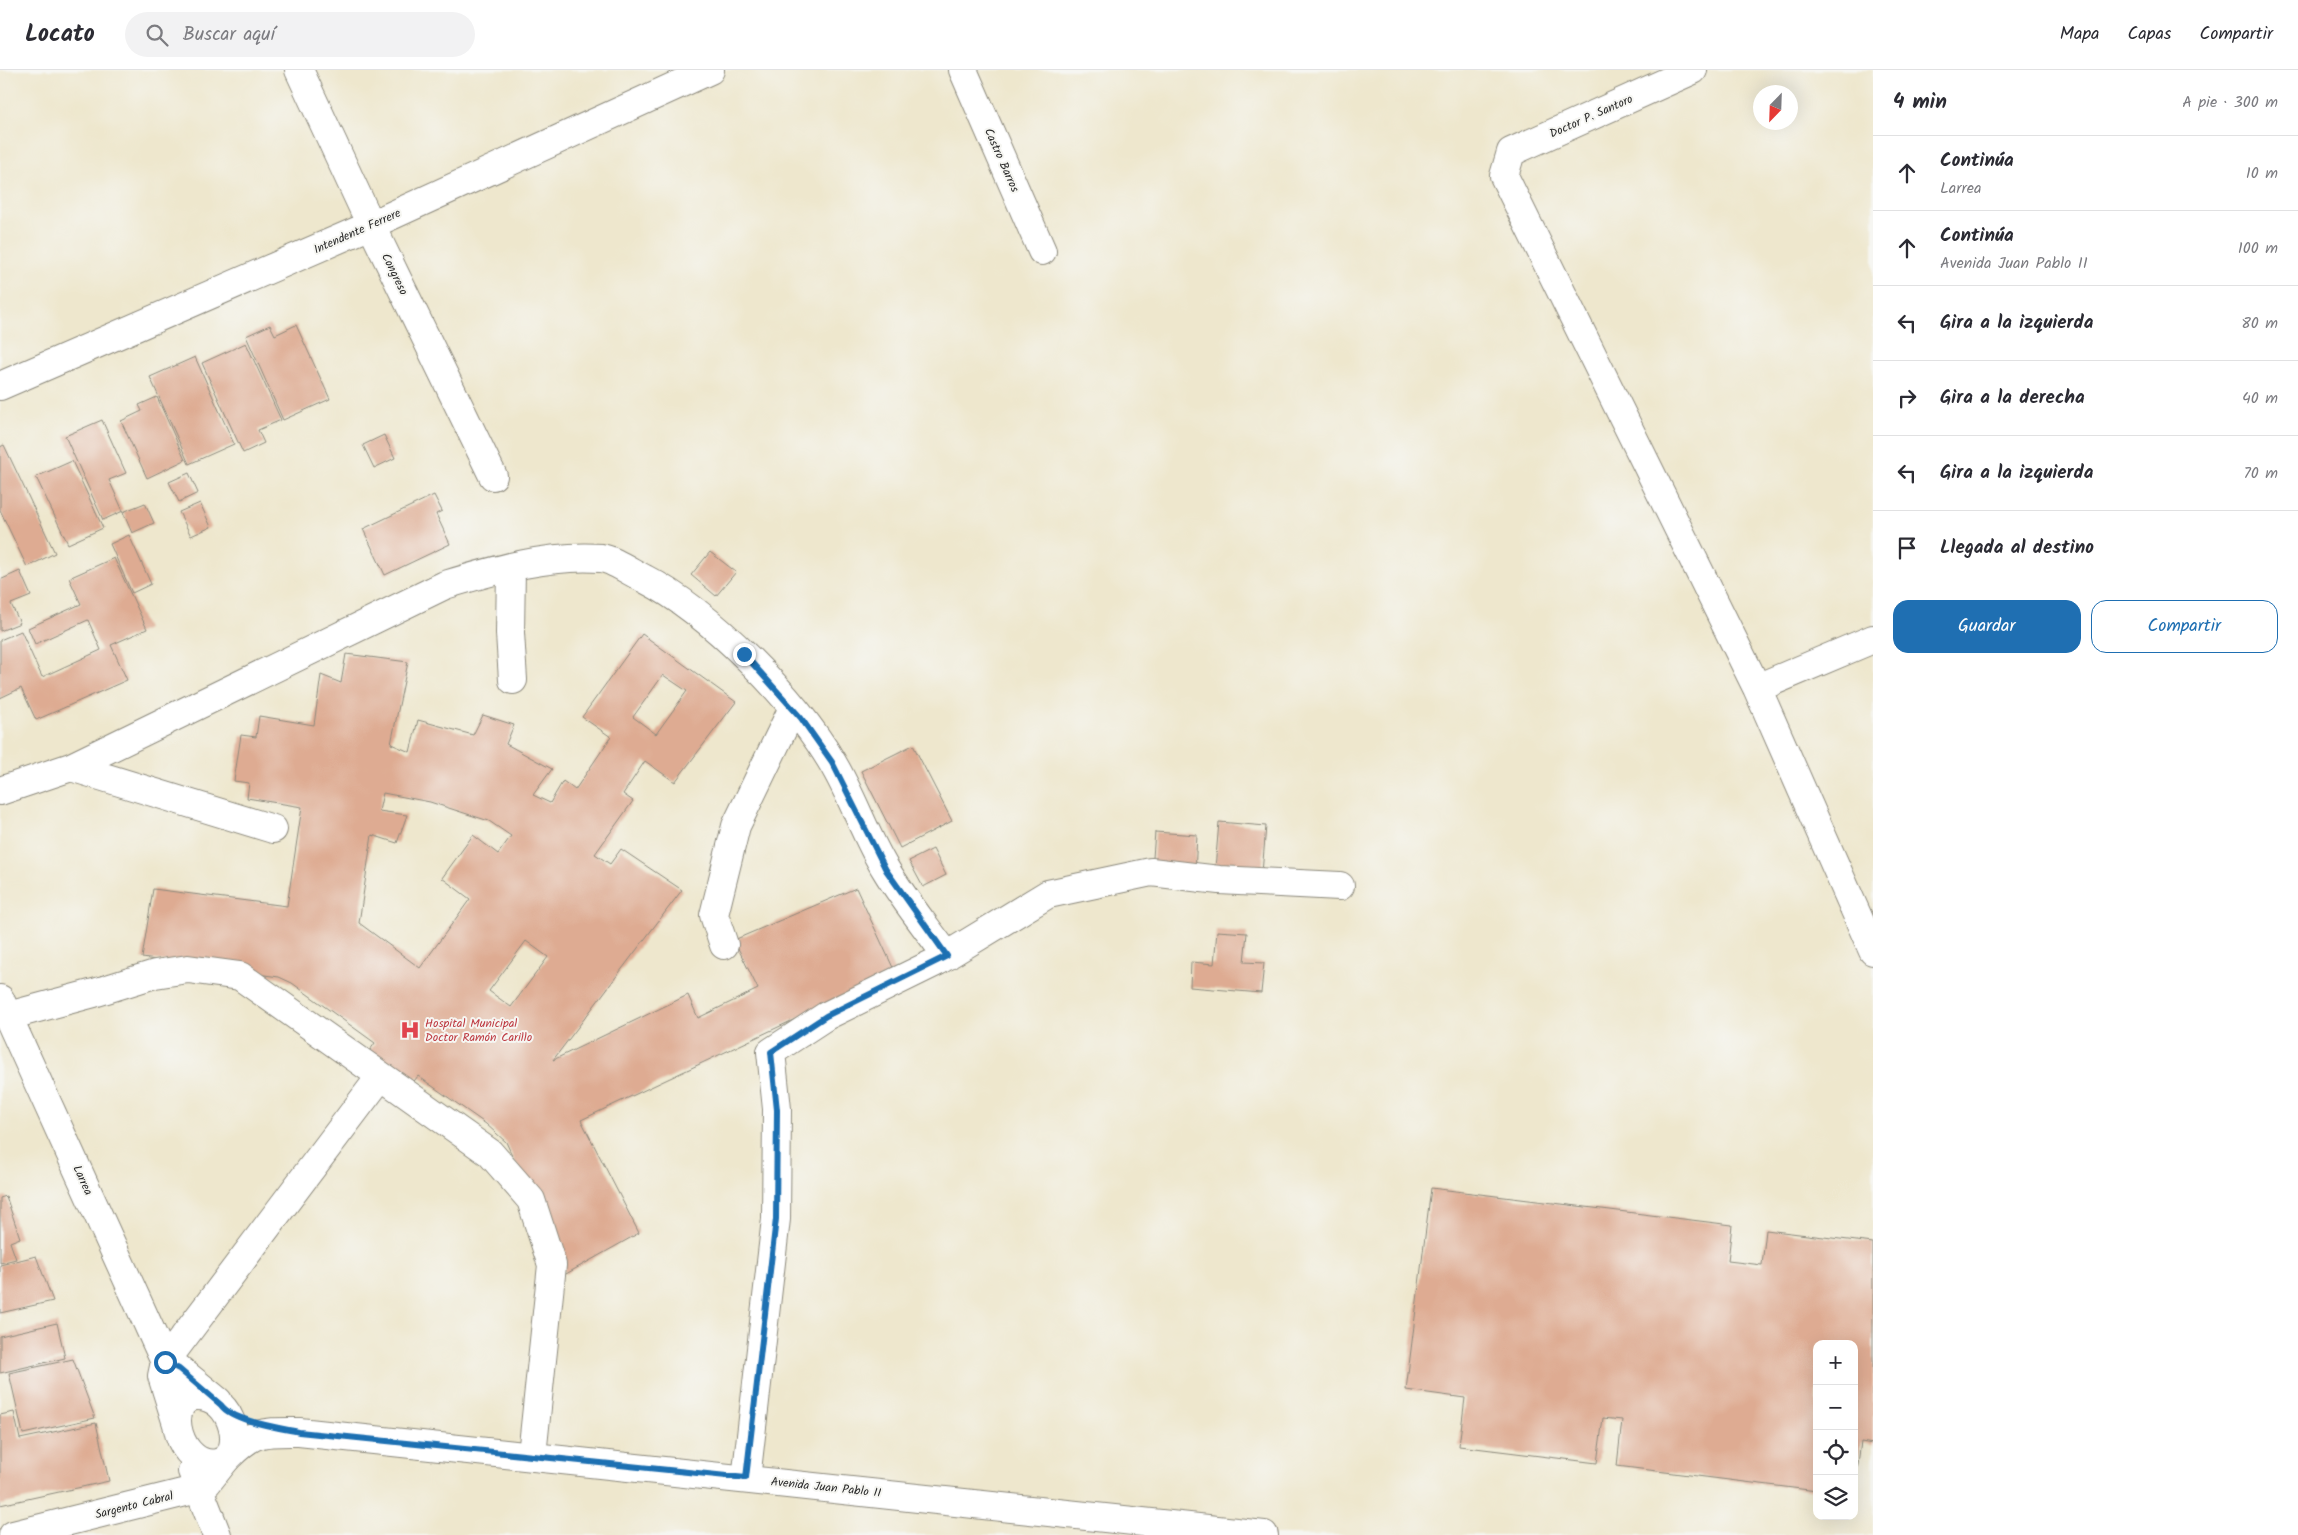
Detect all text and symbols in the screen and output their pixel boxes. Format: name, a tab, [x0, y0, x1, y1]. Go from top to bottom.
search box	[125, 12, 475, 57]
text: Locato	[25, 15, 95, 54]
text: Buscar aquí	[183, 20, 275, 50]
text: Mapa	[2060, 20, 2100, 49]
text: Capas	[2128, 20, 2172, 49]
text: Compartir	[2200, 20, 2273, 49]
icon: search	[143, 21, 171, 49]
north arrow	[1753, 85, 1798, 130]
text: 4 min	[1893, 86, 1947, 119]
street label: Doctor P. Santoro	[1546, 90, 1636, 143]
text: A pie · 300 m	[2182, 90, 2278, 115]
street label: Castro Barros	[979, 125, 1024, 195]
text: Continúa	[1940, 146, 2014, 176]
icon: ahead	[1893, 159, 1921, 187]
text: 10 m	[2246, 161, 2278, 186]
text: Larrea	[1940, 176, 1982, 201]
street label: Intendente Ferrere	[311, 204, 404, 259]
text: Continúa	[1940, 221, 2014, 251]
icon: ahead	[1893, 234, 1921, 262]
text: 100 m	[2238, 236, 2278, 261]
street label: Congreso	[376, 250, 413, 298]
text: Avenida Juan Pablo II	[1940, 251, 2088, 276]
text: Gira a la izquierda	[1940, 308, 2093, 338]
icon: left	[1893, 309, 1921, 337]
text: 80 m	[2241, 311, 2278, 336]
text: Gira a la derecha	[1940, 383, 2085, 413]
icon: right	[1893, 384, 1921, 412]
text: 40 m	[2242, 386, 2278, 411]
text: Gira a la izquierda	[1940, 458, 2093, 488]
icon: left	[1893, 459, 1921, 487]
text: 70 m	[2243, 461, 2278, 486]
text: Llegada al destino	[1940, 533, 2094, 563]
icon: arrive	[1893, 534, 1921, 562]
button: Guardar	[1893, 600, 2081, 653]
button: Compartir	[2091, 600, 2278, 653]
route end	[733, 643, 756, 666]
place label: Hospital Municipal Doctor Ramón Carillo	[425, 1014, 532, 1047]
hospital icon: Hospital Municipal Doctor Ramón Carillo	[399, 1019, 421, 1041]
street label: Larrea	[68, 1162, 98, 1199]
map controls	[1813, 1340, 1858, 1520]
button: +	[1813, 1340, 1858, 1385]
route start	[154, 1351, 177, 1374]
button: −	[1813, 1385, 1858, 1430]
button: locate	[1813, 1430, 1858, 1475]
street label: Avenida Juan Pablo II	[770, 1472, 882, 1503]
button: layers	[1813, 1475, 1858, 1520]
street label: Sargento Cabral	[93, 1487, 175, 1524]

